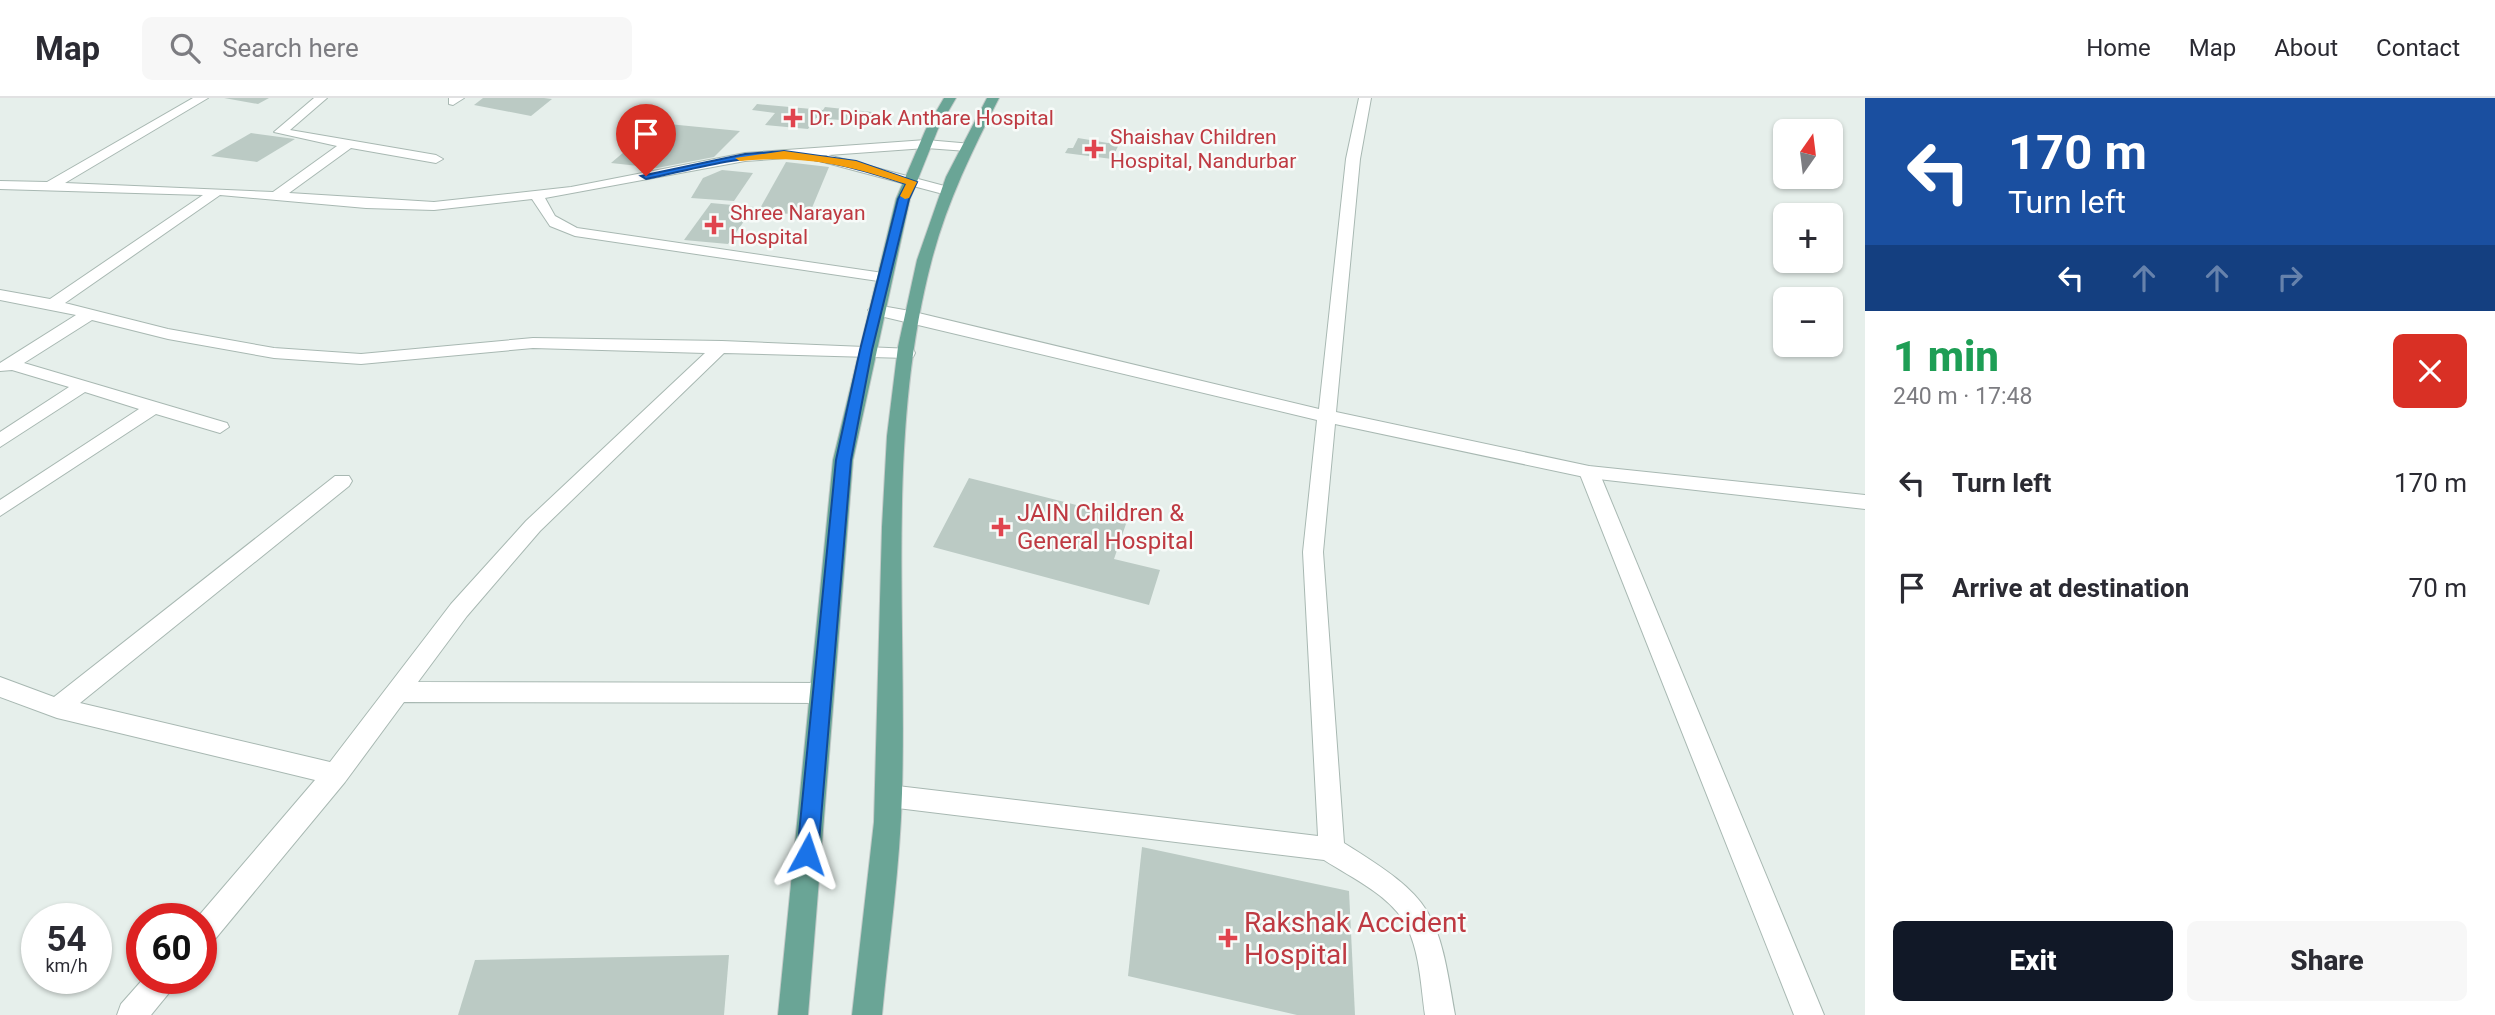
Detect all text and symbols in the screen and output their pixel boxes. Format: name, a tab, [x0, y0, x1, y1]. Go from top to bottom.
search box	[142, 17, 632, 80]
text: Map	[35, 29, 100, 68]
icon: search	[166, 29, 204, 67]
text: Search here	[222, 33, 359, 63]
text: Home	[2086, 34, 2151, 62]
text: Map	[2189, 34, 2236, 62]
text: About	[2274, 34, 2338, 62]
text: Contact	[2376, 34, 2460, 62]
pin	[616, 104, 676, 176]
place label: Dr. Dipak Anthare Hospital	[809, 106, 1054, 130]
marker: Dr. Dipak Anthare Hospital	[783, 108, 803, 128]
icon: arrive	[627, 115, 665, 153]
north arrow	[1773, 119, 1843, 189]
map controls	[1773, 119, 1843, 357]
text: 170 m	[2008, 124, 2147, 181]
place label: Shaishav Children Hospital, Nandurbar	[1110, 125, 1296, 173]
icon: left	[1893, 126, 1984, 217]
marker: Shaishav Children Hospital, Nandurbar	[1084, 139, 1104, 159]
text: Turn left	[2008, 183, 2126, 221]
place label: Shree Narayan Hospital	[730, 201, 866, 249]
button: +	[1773, 203, 1843, 273]
marker: Shree Narayan Hospital	[704, 215, 724, 235]
icon: left	[2052, 259, 2090, 297]
icon: ahead	[2125, 259, 2163, 297]
icon: ahead	[2198, 259, 2236, 297]
icon: right	[2271, 259, 2309, 297]
button: −	[1773, 287, 1843, 357]
text: 1 min	[1893, 332, 1999, 381]
button: close	[2393, 334, 2467, 408]
text: 240 m · 17:48	[1893, 383, 2032, 410]
icon: left	[1893, 464, 1931, 502]
text: Turn left	[1952, 468, 2051, 498]
text: 170 m	[2394, 468, 2467, 498]
place label: JAIN Children & General Hospital	[1017, 499, 1194, 555]
marker: JAIN Children & General Hospital	[991, 517, 1011, 537]
icon: arrive	[1893, 569, 1931, 607]
text: Arrive at destination	[1952, 573, 2189, 603]
text: 70 m	[2409, 573, 2467, 603]
position arrow	[770, 817, 844, 891]
speed limit sign: 60	[126, 903, 217, 994]
place label: Rakshak Accident Hospital	[1244, 906, 1467, 971]
text: 54	[46, 919, 87, 960]
button: Exit	[1893, 921, 2173, 1001]
button: Share	[2187, 921, 2467, 1001]
marker: Rakshak Accident Hospital	[1218, 928, 1238, 948]
text: km/h	[45, 955, 88, 976]

